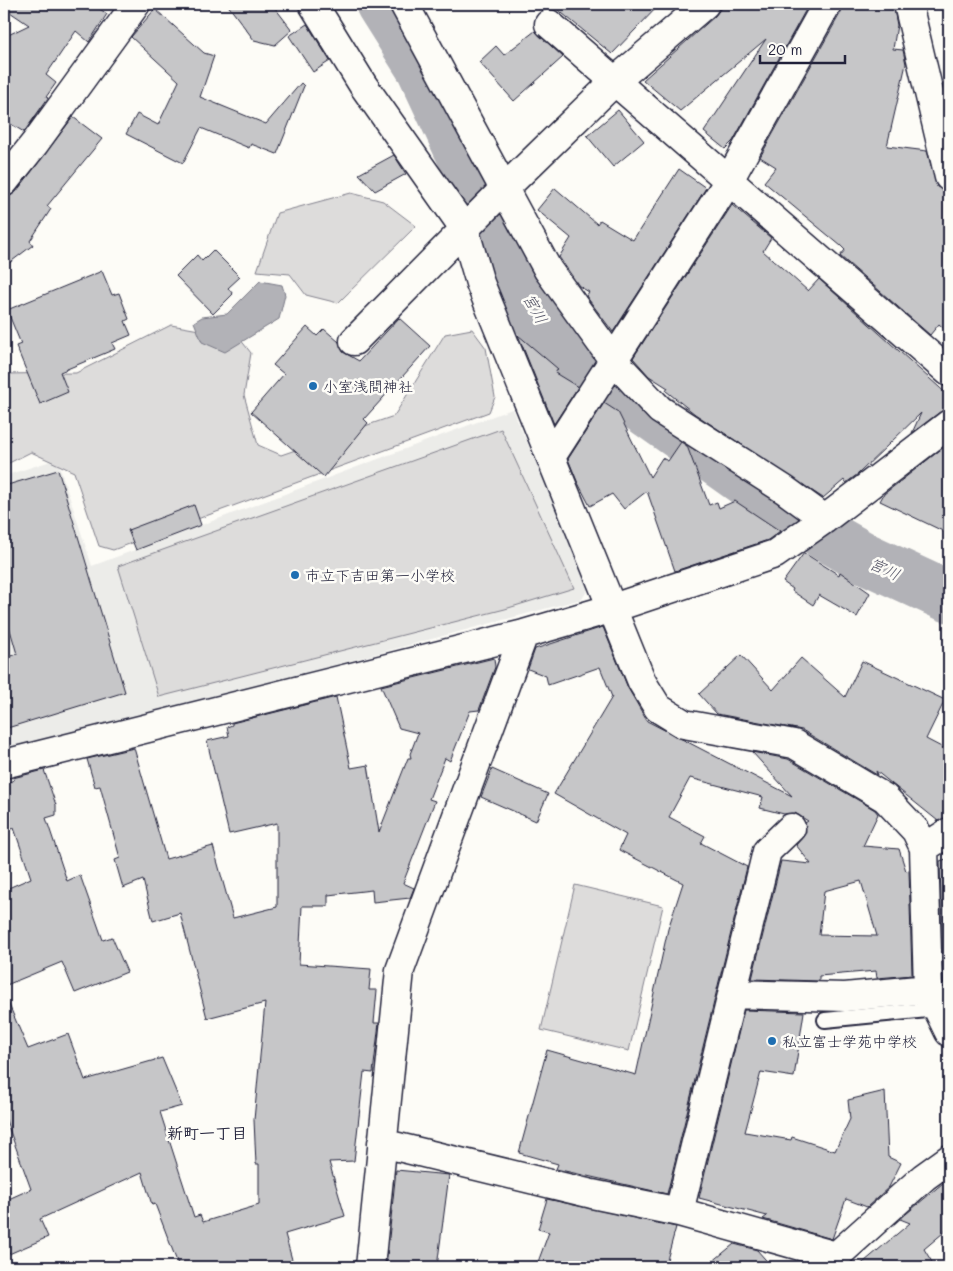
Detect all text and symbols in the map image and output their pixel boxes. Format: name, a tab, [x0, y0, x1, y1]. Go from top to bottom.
scale bar	[760, 32, 846, 64]
text: 20 m	[768, 39, 802, 59]
water label: 宮川	[519, 289, 553, 327]
place label: 小室浅間神社	[323, 376, 413, 396]
marker: 小室浅間神社	[307, 380, 319, 392]
water label: 宮川	[866, 552, 904, 584]
place label: 市立下吉田第一小学校	[305, 565, 455, 585]
marker: 市立下吉田第一小学校	[289, 569, 301, 581]
place label: 私立富士学苑中学校	[782, 1031, 917, 1051]
marker: 私立富士学苑中学校	[766, 1035, 778, 1047]
district label: 新町一丁目	[167, 1122, 247, 1143]

